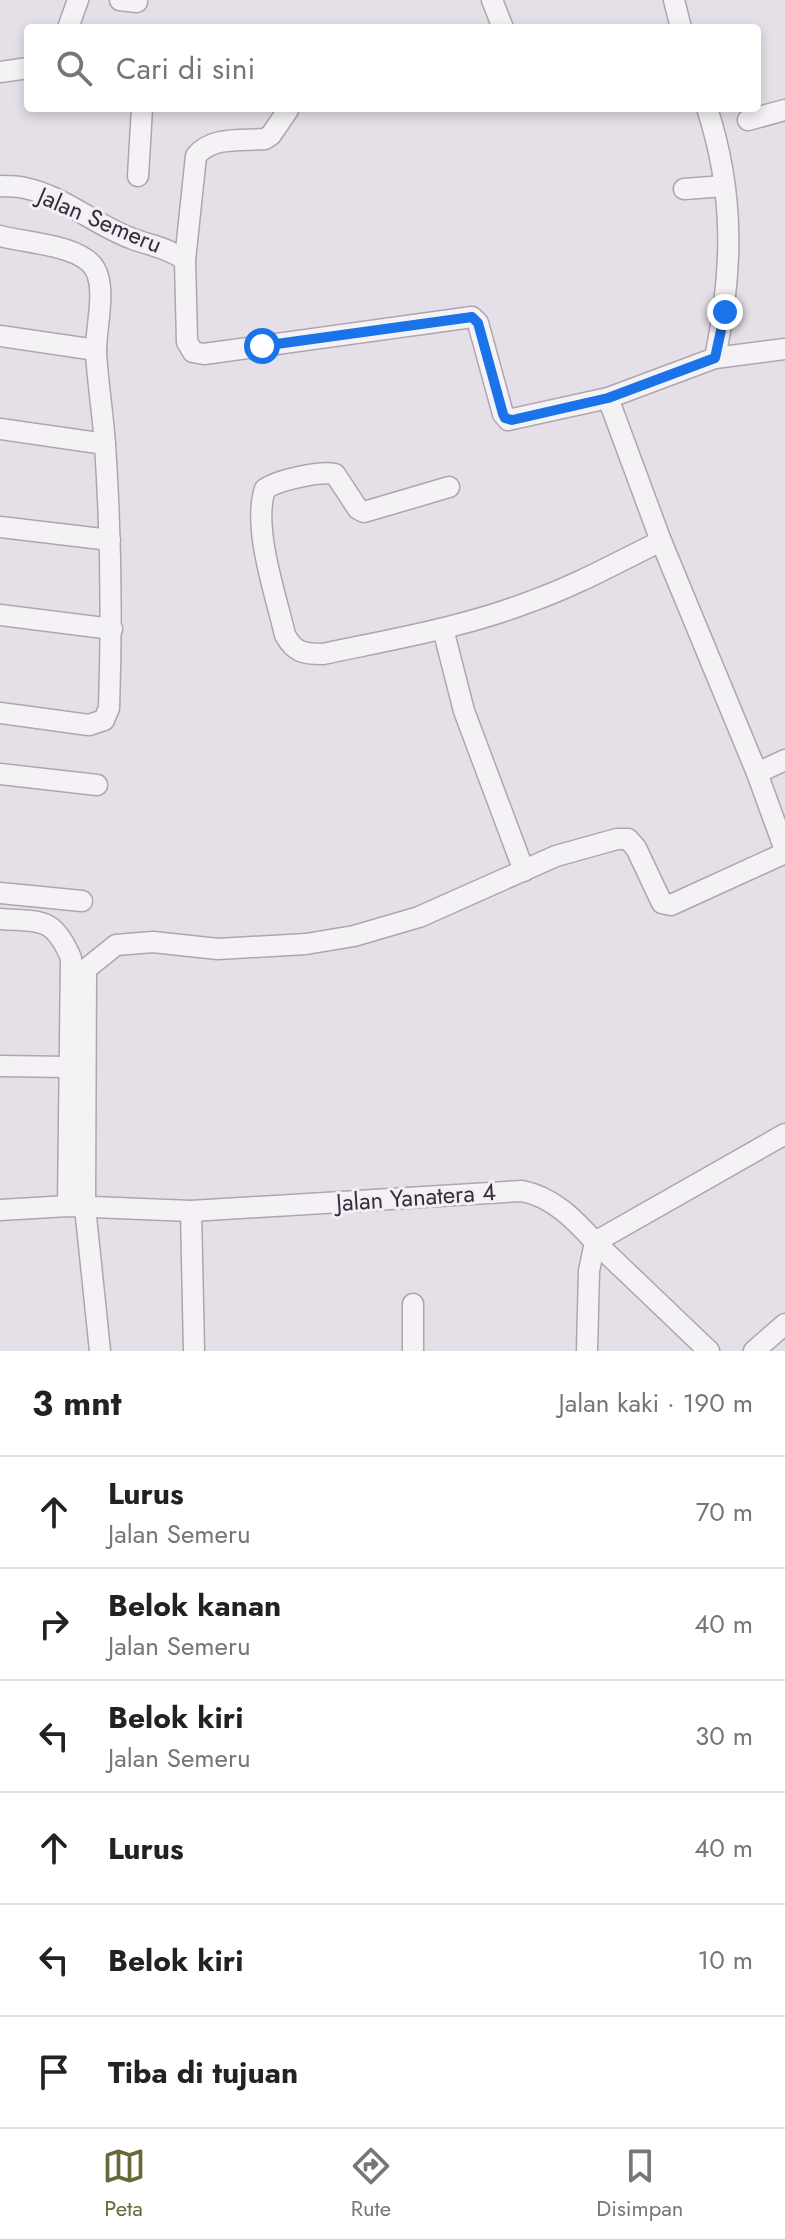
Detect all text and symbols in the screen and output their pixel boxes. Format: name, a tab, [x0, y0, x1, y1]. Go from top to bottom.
search box	[24, 24, 761, 112]
icon: search	[52, 46, 96, 90]
text: Cari di sini	[116, 47, 255, 90]
street label: Jalan Semeru	[30, 177, 167, 262]
route end	[707, 294, 743, 330]
route start	[244, 328, 280, 364]
street label: Jalan Yanatera 4	[332, 1174, 497, 1220]
text: 3 mnt	[32, 1379, 122, 1428]
text: Jalan kaki · 190 m	[558, 1384, 753, 1422]
text: Lurus	[108, 1472, 184, 1515]
icon: ahead	[32, 1490, 76, 1534]
text: 70 m	[696, 1493, 753, 1531]
text: Jalan Semeru	[108, 1515, 251, 1553]
text: Belok kanan	[108, 1584, 281, 1627]
icon: right	[32, 1602, 76, 1646]
text: 40 m	[694, 1605, 753, 1643]
text: Jalan Semeru	[108, 1627, 251, 1665]
text: Belok kiri	[108, 1696, 243, 1739]
icon: left	[32, 1714, 76, 1758]
text: 30 m	[695, 1717, 753, 1755]
text: Jalan Semeru	[108, 1739, 251, 1777]
icon: ahead	[32, 1826, 76, 1870]
text: Lurus	[108, 1827, 184, 1870]
text: 40 m	[694, 1829, 753, 1867]
icon: left	[32, 1938, 76, 1982]
text: Belok kiri	[108, 1939, 243, 1982]
text: 10 m	[698, 1941, 753, 1979]
icon: arrive	[32, 2050, 76, 2094]
text: Tiba di tujuan	[108, 2051, 298, 2094]
tab: Peta	[102, 2144, 146, 2224]
tab: Rute	[349, 2144, 393, 2224]
tab: Disimpan	[596, 2144, 683, 2224]

